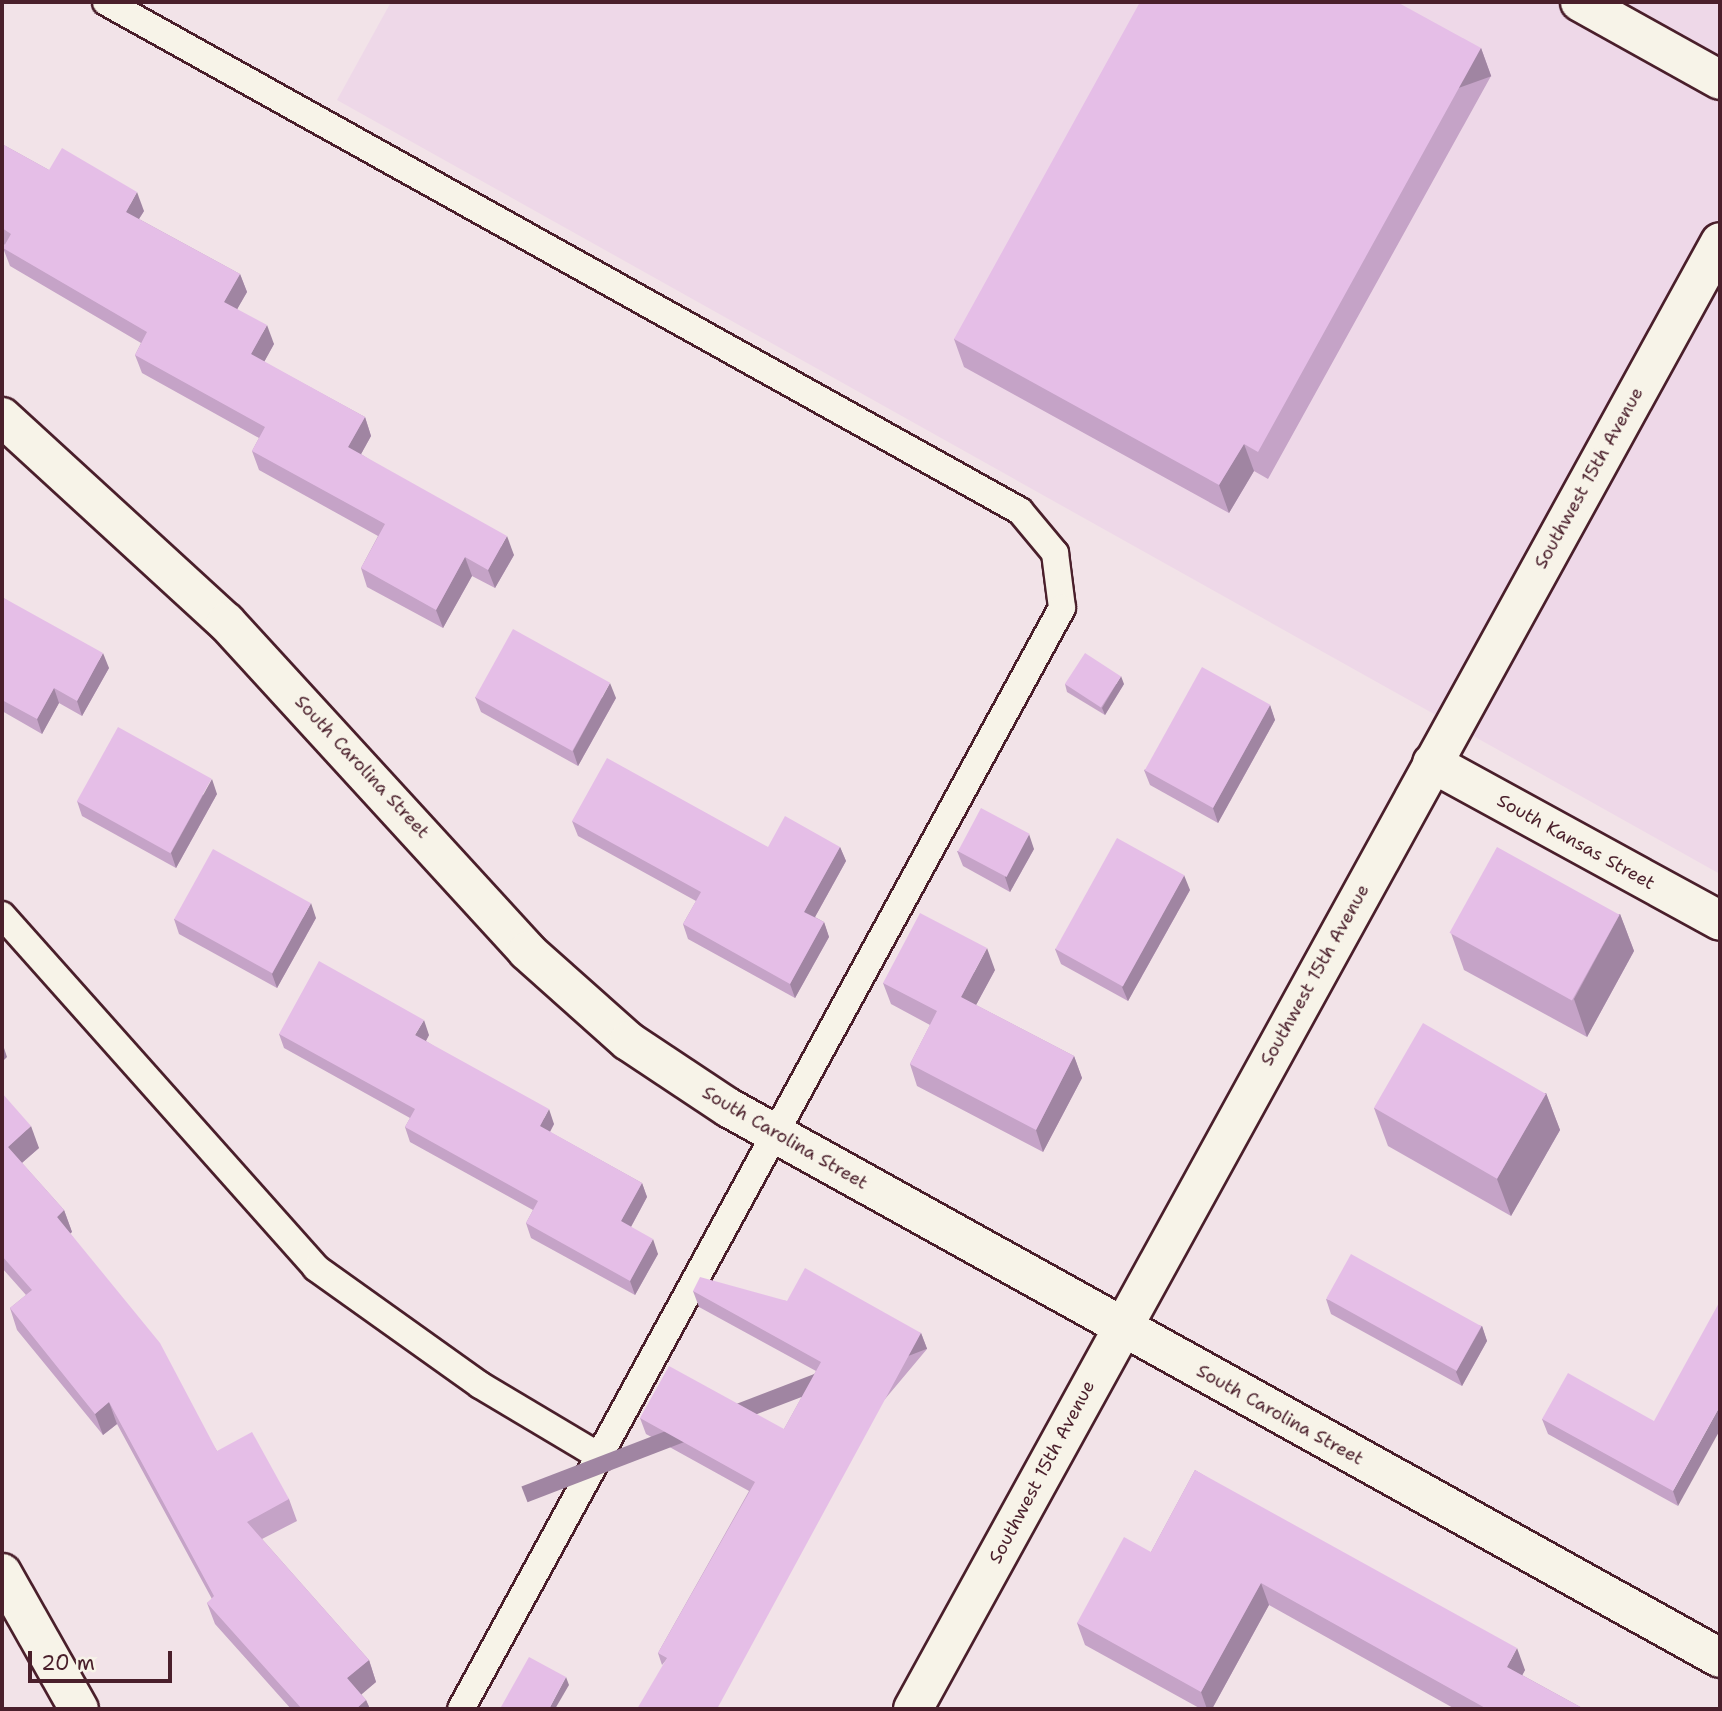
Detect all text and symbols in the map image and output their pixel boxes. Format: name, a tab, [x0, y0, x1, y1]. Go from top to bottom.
street label: Southwest 15th Avenue	[1530, 384, 1648, 572]
street label: South Carolina Street	[290, 691, 434, 843]
street label: South Kansas Street	[1493, 790, 1659, 894]
street label: Southwest 15th Avenue	[1256, 881, 1374, 1069]
street label: South Carolina Street	[698, 1082, 872, 1194]
street label: South Carolina Street	[1193, 1360, 1367, 1470]
street label: Southwest 15th Avenue	[985, 1377, 1099, 1567]
scale bar	[32, 1638, 175, 1682]
text: 20 m	[41, 1649, 95, 1677]

